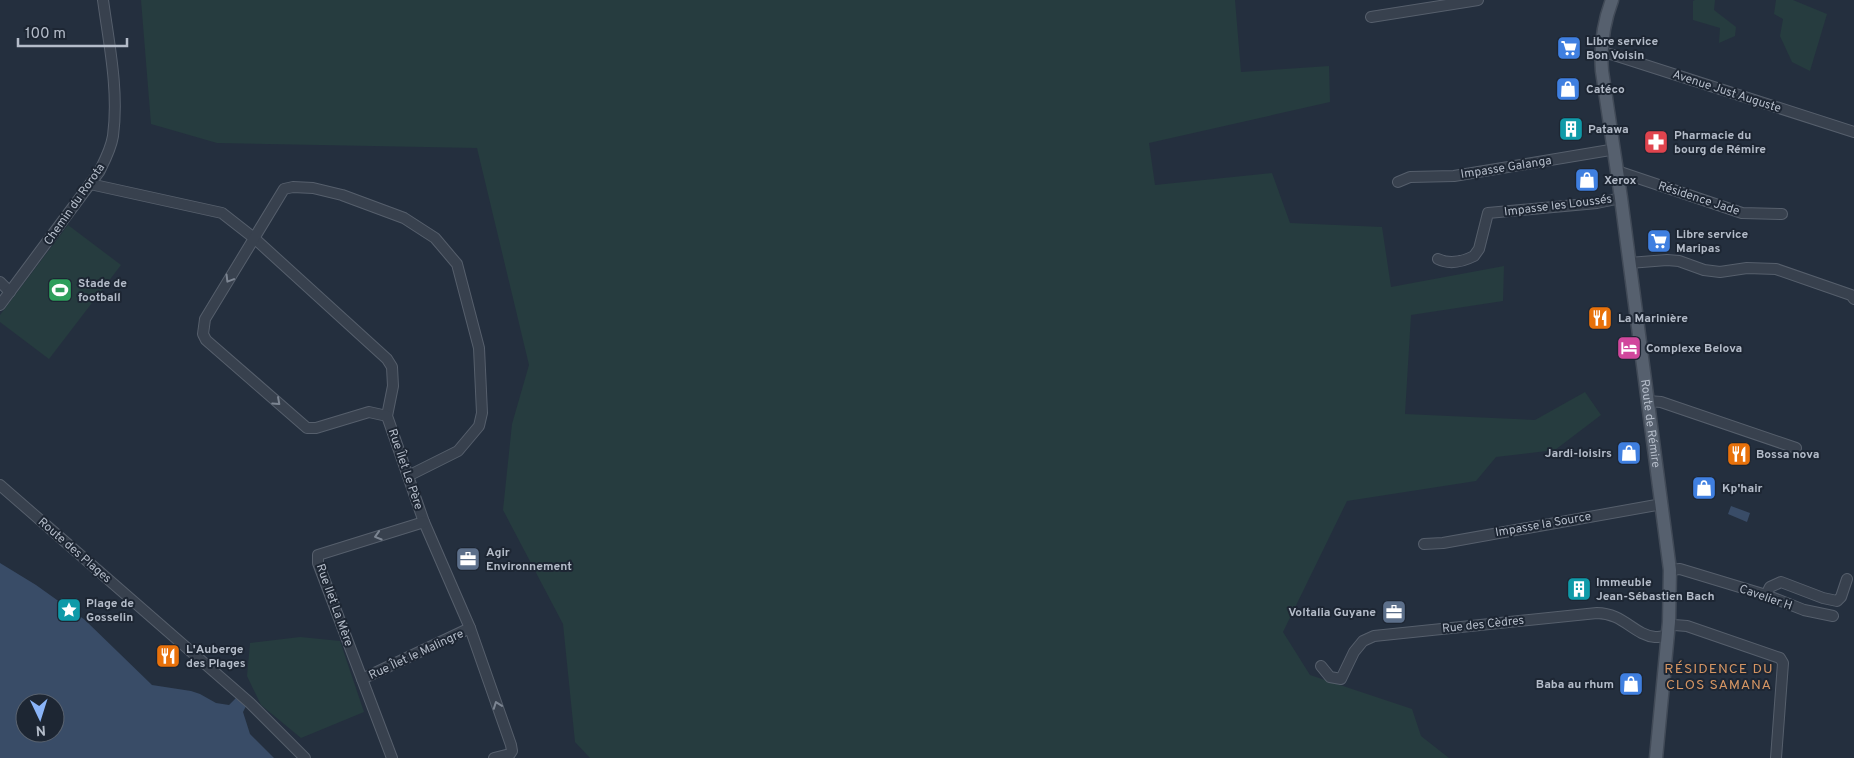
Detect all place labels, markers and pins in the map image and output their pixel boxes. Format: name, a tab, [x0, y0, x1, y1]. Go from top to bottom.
place label: Libre service Bon Voisin	[1586, 34, 1659, 64]
supermarket icon: Libre service Bon Voisin	[1556, 35, 1582, 61]
shop icon: Catéco	[1555, 76, 1581, 102]
place label: Catéco	[1586, 82, 1625, 98]
building icon: Patawa	[1558, 116, 1584, 142]
place label: Patawa	[1588, 122, 1629, 138]
place label: Pharmacie du bourg de Rémire	[1674, 128, 1766, 158]
pharmacy icon: Pharmacie du bourg de Rémire	[1643, 129, 1669, 155]
shop icon: Xerox	[1574, 167, 1600, 193]
place label: Xerox	[1604, 173, 1636, 189]
place label: Libre service Maripas	[1676, 227, 1749, 257]
supermarket icon: Libre service Maripas	[1646, 228, 1672, 254]
place label: Stade de football	[78, 276, 127, 306]
sports icon: Stade de football	[47, 277, 73, 303]
restaurant icon: La Marinière	[1587, 305, 1613, 331]
place label: La Marinière	[1618, 311, 1688, 327]
hotel icon: Complexe Belova	[1616, 335, 1642, 361]
place label: Complexe Belova	[1646, 341, 1742, 357]
shop icon: Jardi-loisirs	[1616, 440, 1642, 466]
restaurant icon: Bossa nova	[1726, 441, 1752, 467]
place label: Jardi-loisirs	[1545, 446, 1612, 462]
place label: Bossa nova	[1756, 447, 1819, 463]
shop icon: Kp'hair	[1691, 475, 1717, 501]
place label: Kp'hair	[1722, 481, 1763, 497]
place label: Agir Environnement	[486, 545, 572, 575]
office icon: Agir Environnement	[455, 546, 481, 572]
place label: Immeuble Jean-Sébastien Bach	[1596, 575, 1715, 605]
building icon: Immeuble Jean-Sébastien Bach	[1566, 576, 1592, 602]
place label: Plage de Gosselin	[86, 596, 134, 626]
place icon: Plage de Gosselin	[56, 597, 82, 623]
office icon: Voltalia Guyane	[1381, 599, 1407, 625]
place label: Voltalia Guyane	[1288, 605, 1376, 621]
place label: L'Auberge des Plages	[186, 642, 246, 672]
restaurant icon: L'Auberge des Plages	[155, 643, 181, 669]
shop icon: Baba au rhum	[1618, 671, 1644, 697]
place label: Baba au rhum	[1536, 677, 1614, 693]

